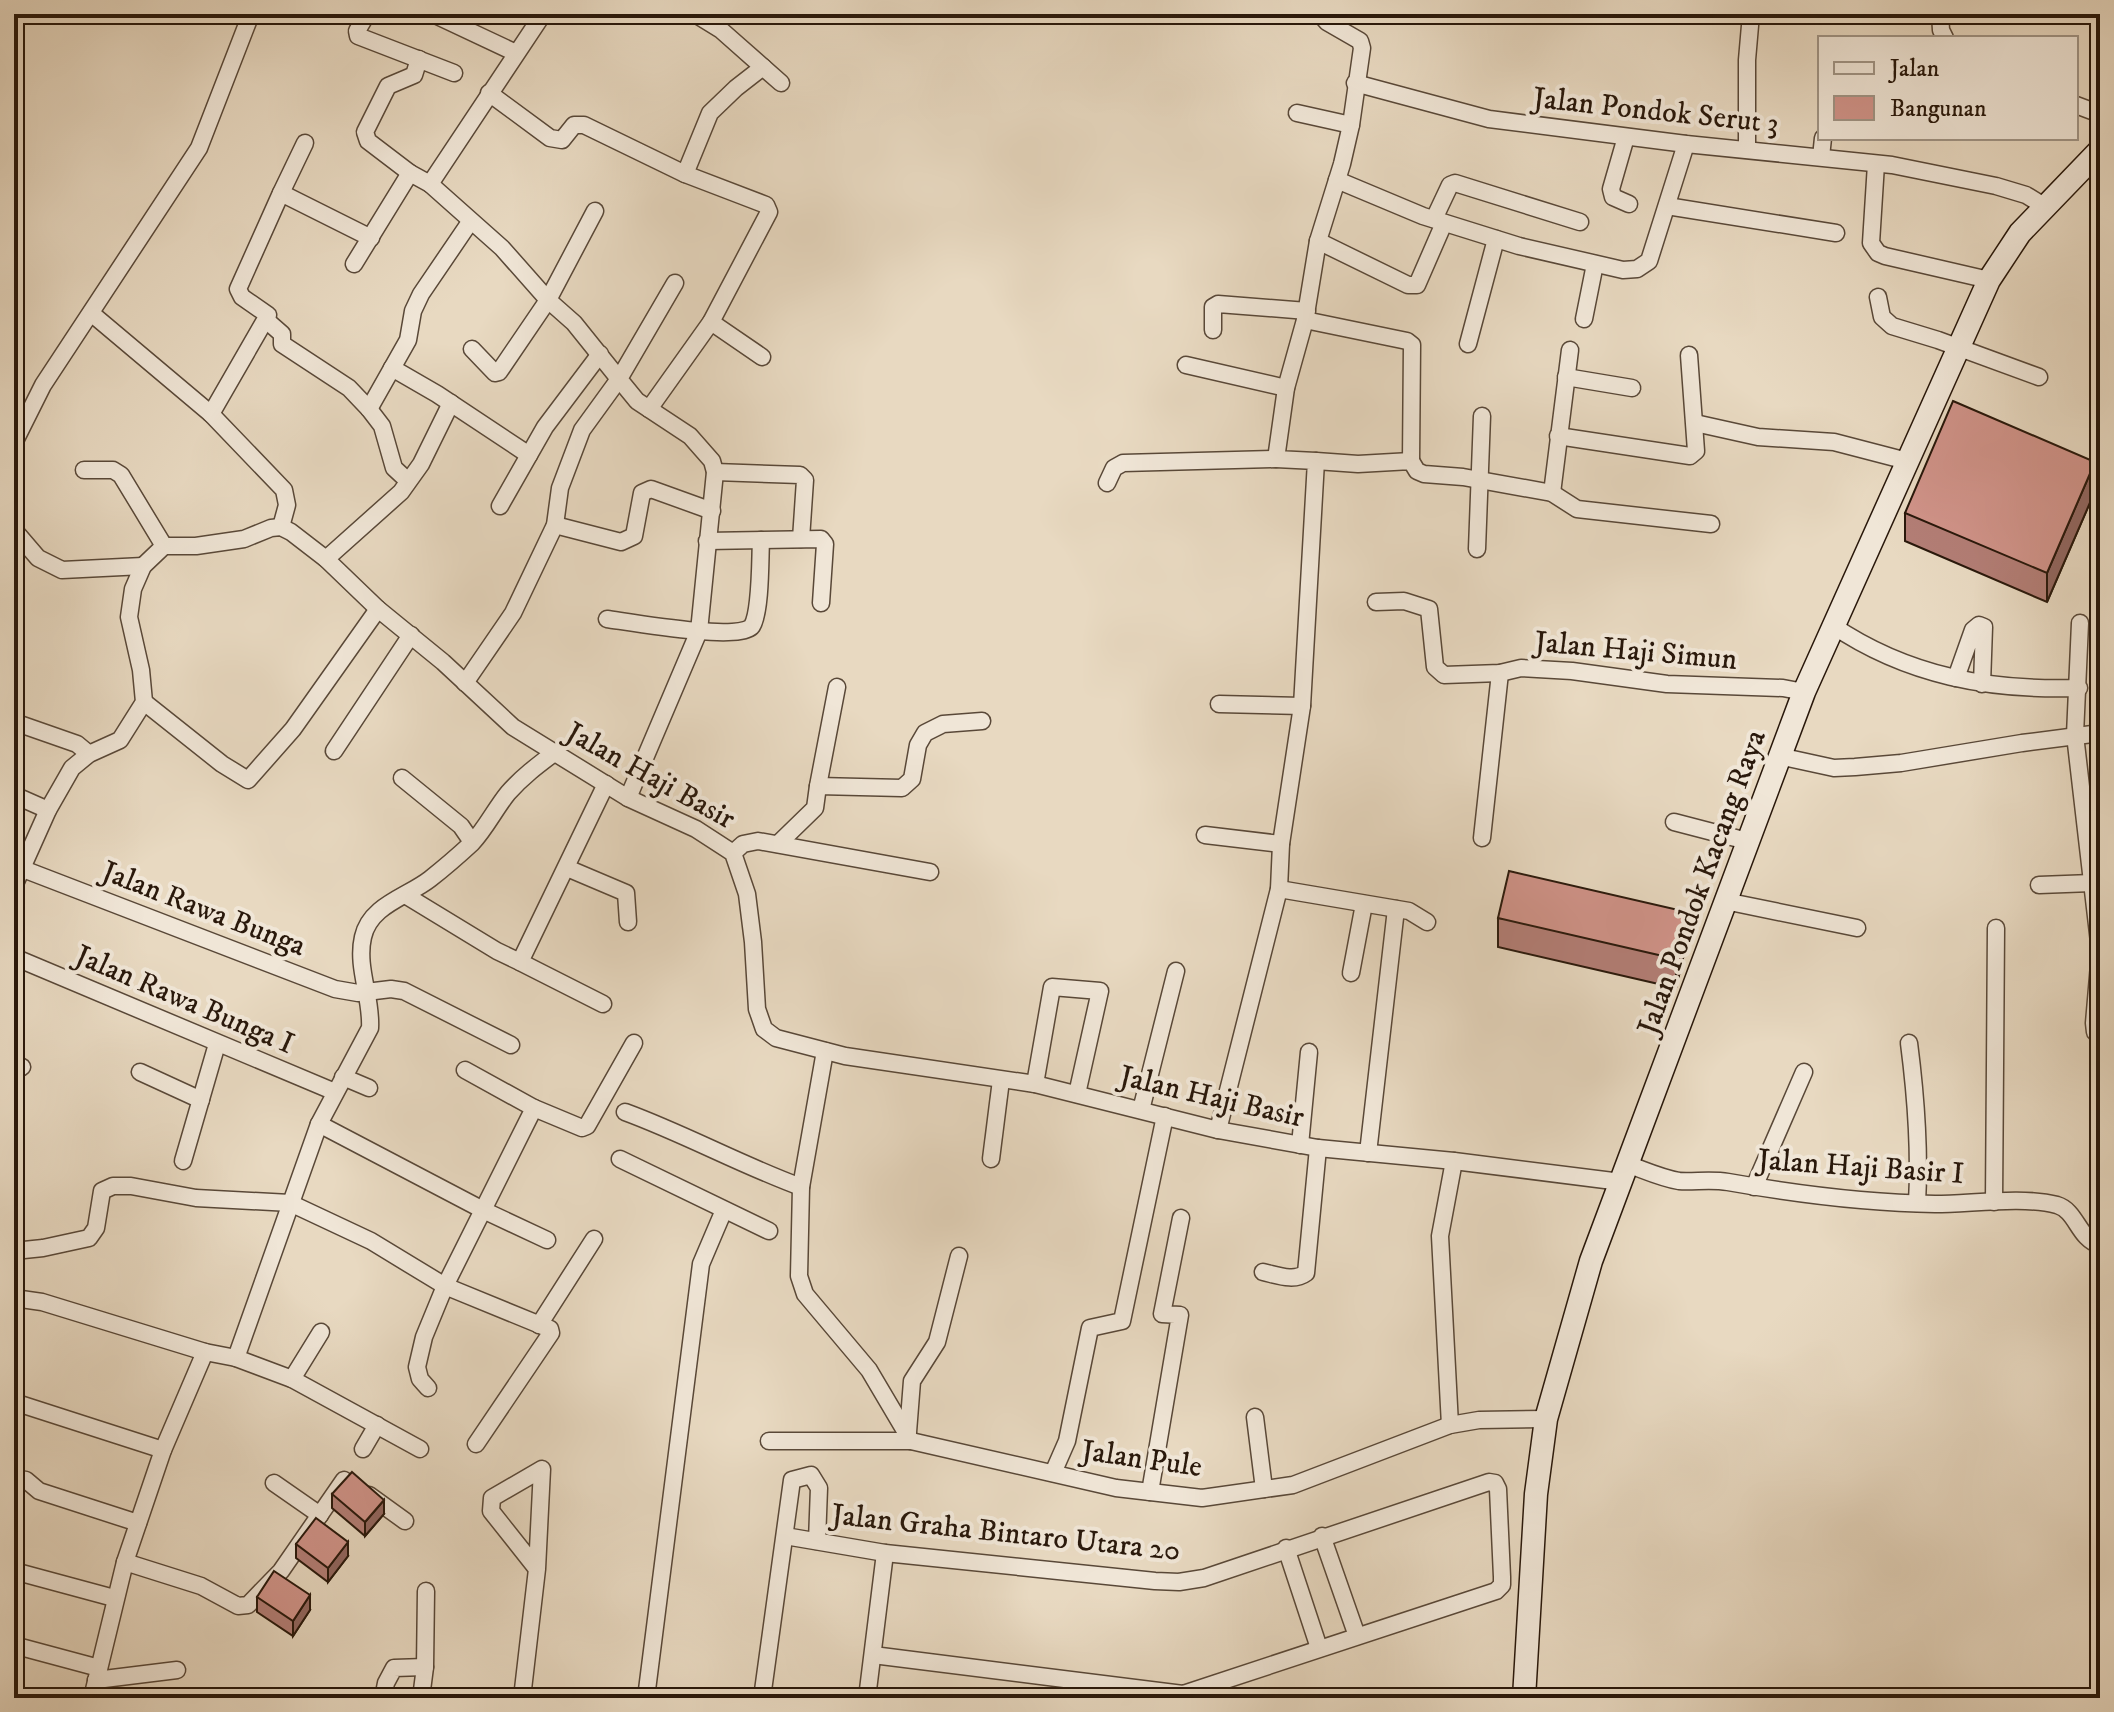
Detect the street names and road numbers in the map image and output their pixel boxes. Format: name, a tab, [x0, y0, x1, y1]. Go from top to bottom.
street label: Jalan Pondok Serut 3	[1528, 80, 1780, 143]
street label: Jalan Haji Simun	[1530, 624, 1739, 679]
street label: Jalan Haji Basir	[557, 713, 741, 838]
street label: Jalan Pondok Kacang Raya	[1629, 725, 1775, 1043]
street label: Jalan Rawa Bunga	[93, 852, 311, 965]
street label: Jalan Rawa Bunga I	[67, 936, 299, 1063]
street label: Jalan Haji Basir	[1113, 1058, 1307, 1137]
street label: Jalan Haji Basir I	[1754, 1142, 1965, 1193]
street label: Jalan Pule	[1076, 1432, 1204, 1486]
street label: Jalan Graha Bintaro Utara 20	[827, 1496, 1182, 1570]

